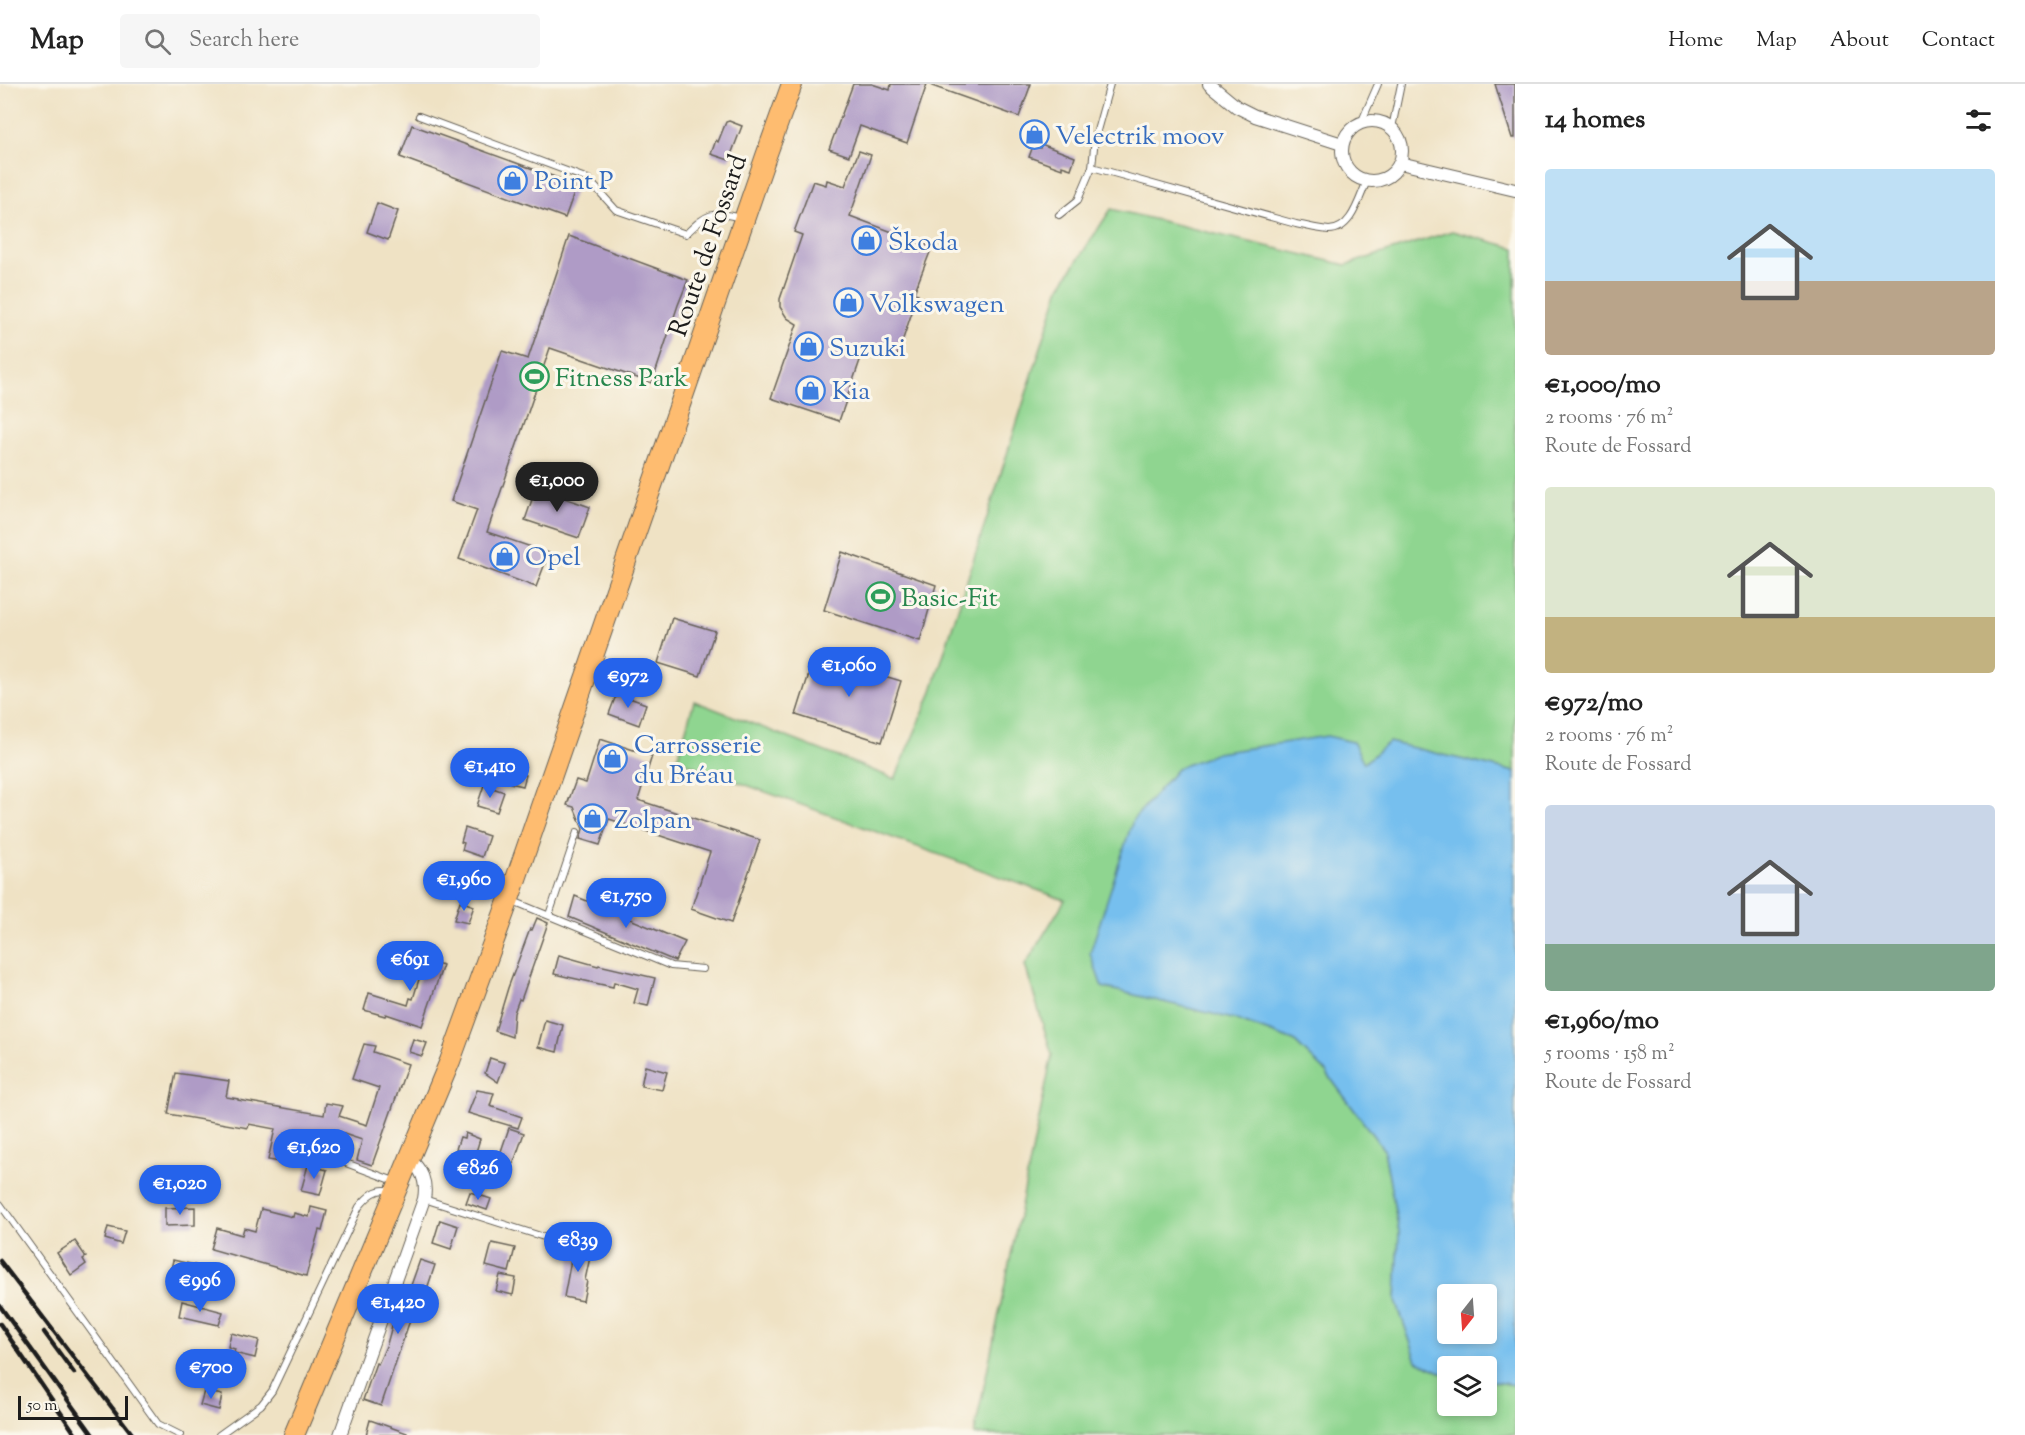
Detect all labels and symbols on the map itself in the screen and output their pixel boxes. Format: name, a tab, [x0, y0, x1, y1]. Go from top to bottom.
shop icon: Velectrik moov	[1018, 119, 1050, 151]
place label: Velectrik moov	[1055, 119, 1225, 156]
street label: Route de Fossard	[661, 149, 758, 342]
shop icon: Point P	[497, 164, 529, 196]
place label: Point P	[534, 164, 613, 201]
shop icon: Škoda	[851, 225, 883, 257]
place label: Škoda	[888, 225, 958, 262]
shop icon: Volkswagen	[832, 287, 864, 319]
place label: Volkswagen	[869, 287, 1005, 324]
shop icon: Suzuki	[792, 331, 824, 363]
place label: Suzuki	[829, 331, 906, 368]
sports icon: Fitness Park	[518, 361, 550, 393]
place label: Fitness Park	[555, 361, 688, 398]
shop icon: Kia	[795, 374, 827, 406]
place label: Kia	[832, 374, 870, 411]
pin: €1,000	[508, 462, 606, 513]
shop icon: Opel	[488, 540, 520, 572]
place label: Opel	[525, 540, 581, 577]
sports icon: Basic-Fit	[864, 581, 896, 613]
place label: Basic-Fit	[901, 581, 998, 618]
pin: €1,060	[800, 647, 898, 698]
pin: €972	[592, 658, 664, 709]
place label: Carrosserie du Bréau	[634, 728, 762, 795]
shop icon: Carrosserie du Bréau	[597, 743, 629, 775]
pin: €1,410	[441, 748, 539, 799]
shop icon: Zolpan	[577, 803, 609, 835]
place label: Zolpan	[614, 803, 692, 840]
pin: €1,960	[415, 861, 513, 912]
pin: €1,750	[577, 878, 675, 929]
pin: €691	[374, 941, 446, 992]
pin: €1,620	[265, 1129, 363, 1180]
pin: €826	[442, 1150, 514, 1201]
pin: €1,020	[131, 1165, 229, 1216]
pin: €839	[542, 1222, 614, 1273]
pin: €996	[164, 1262, 236, 1313]
pin: €1,420	[349, 1284, 447, 1335]
north arrow	[1437, 1284, 1497, 1344]
pin: €700	[175, 1349, 247, 1400]
scale bar	[18, 1393, 128, 1420]

